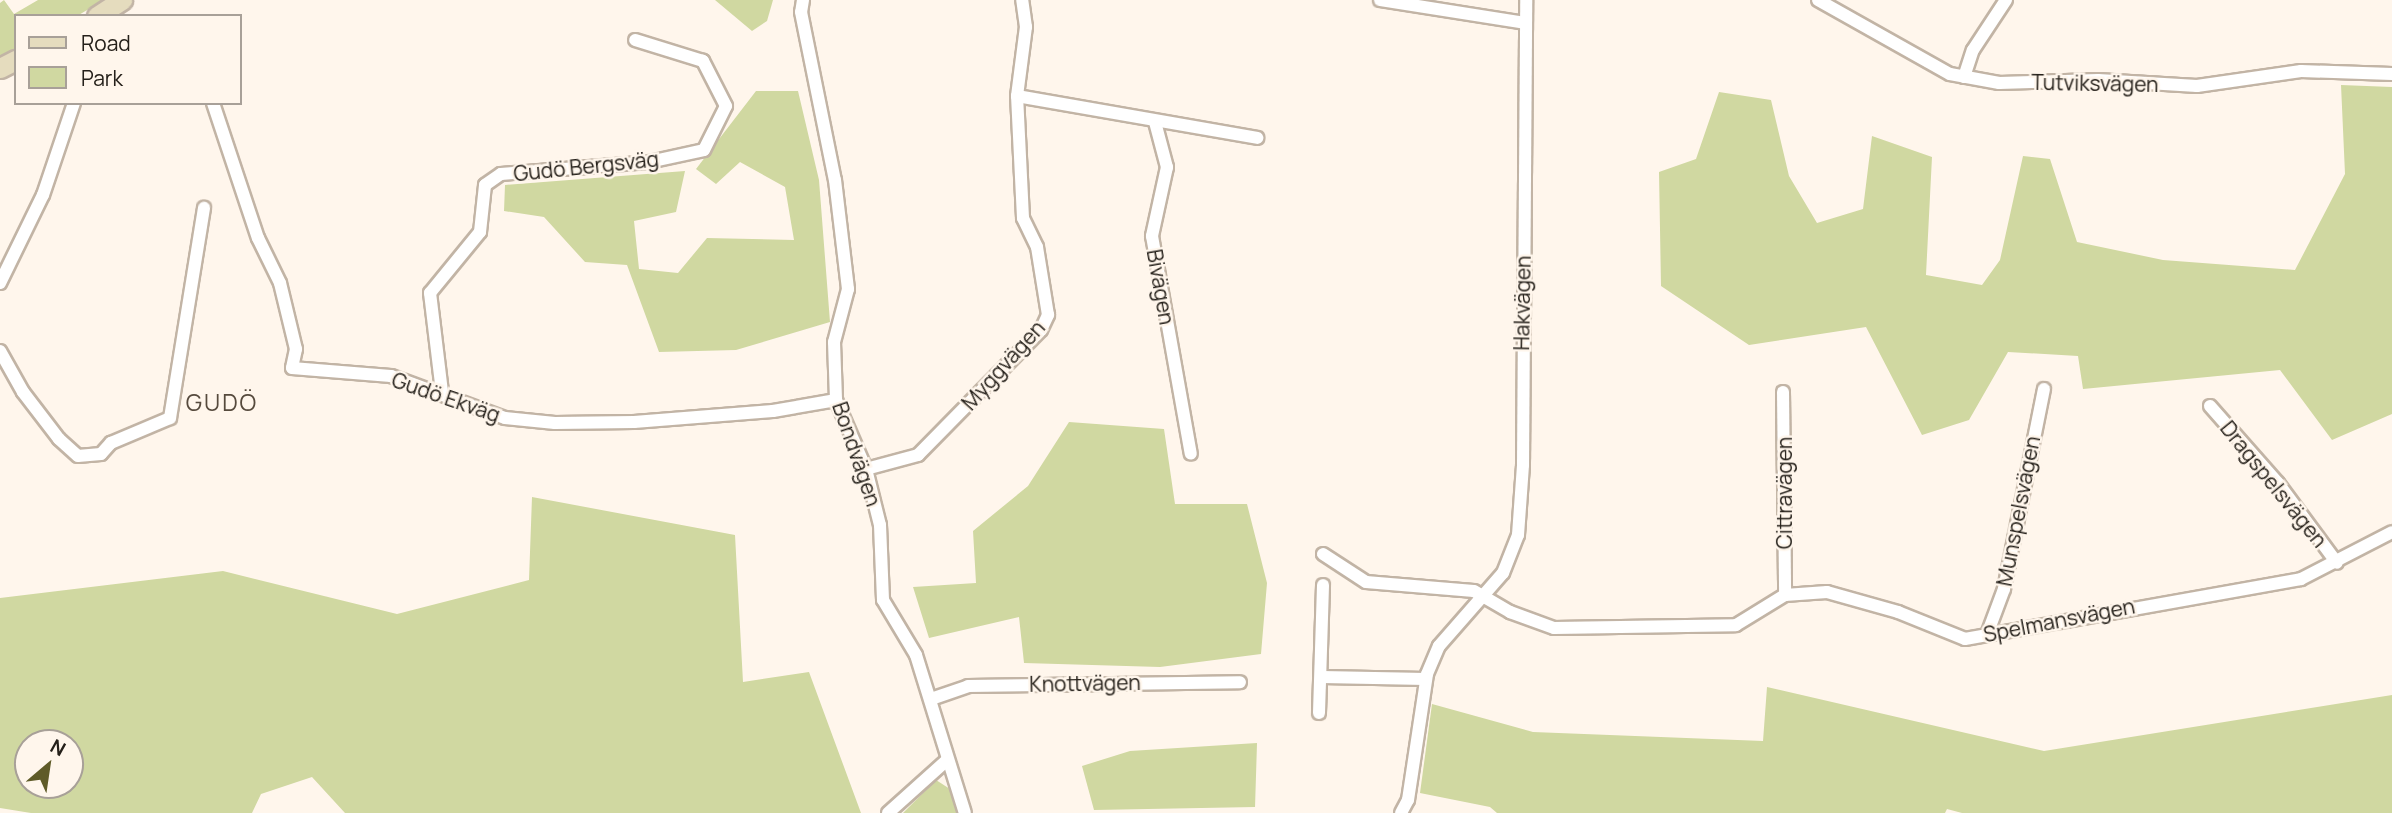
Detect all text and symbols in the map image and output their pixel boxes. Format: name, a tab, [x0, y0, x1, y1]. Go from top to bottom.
legend	[14, 14, 242, 105]
text: Road	[81, 29, 131, 57]
text: Park	[81, 64, 123, 92]
street label: Tutviksvägen	[2031, 69, 2159, 97]
street label: Gudö Bergsväg	[512, 146, 660, 186]
street label: Bivägen	[1142, 247, 1180, 327]
street label: Hakvägen	[1509, 255, 1535, 351]
street label: Myggvägen	[956, 315, 1050, 415]
street label: Gudö Ekväg	[389, 367, 503, 427]
district label: GUDÖ	[186, 388, 258, 416]
street label: Bondvägen	[827, 399, 887, 509]
street label: Dragspelsvägen	[2215, 416, 2333, 552]
street label: Munspelsvägen	[1991, 434, 2045, 588]
street label: Cittravägen	[1771, 437, 1797, 549]
street label: Spelmansvägen	[1981, 593, 2137, 647]
street label: Knottvägen	[1029, 669, 1141, 697]
north arrow	[14, 729, 84, 799]
text: N	[46, 733, 70, 762]

